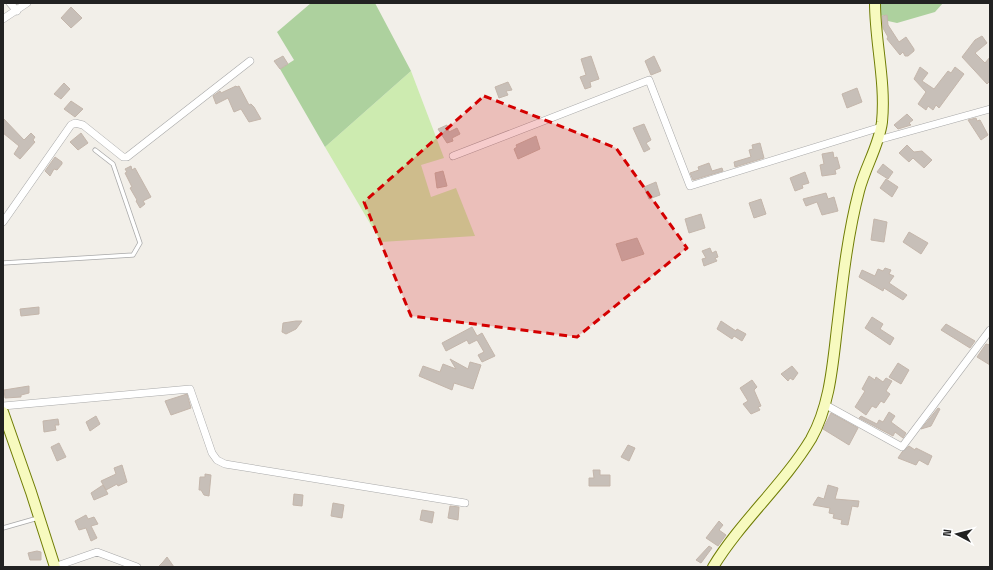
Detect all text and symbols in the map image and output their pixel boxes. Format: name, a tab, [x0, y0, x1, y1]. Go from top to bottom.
north arrow	[937, 514, 977, 554]
text: N	[940, 528, 954, 537]

